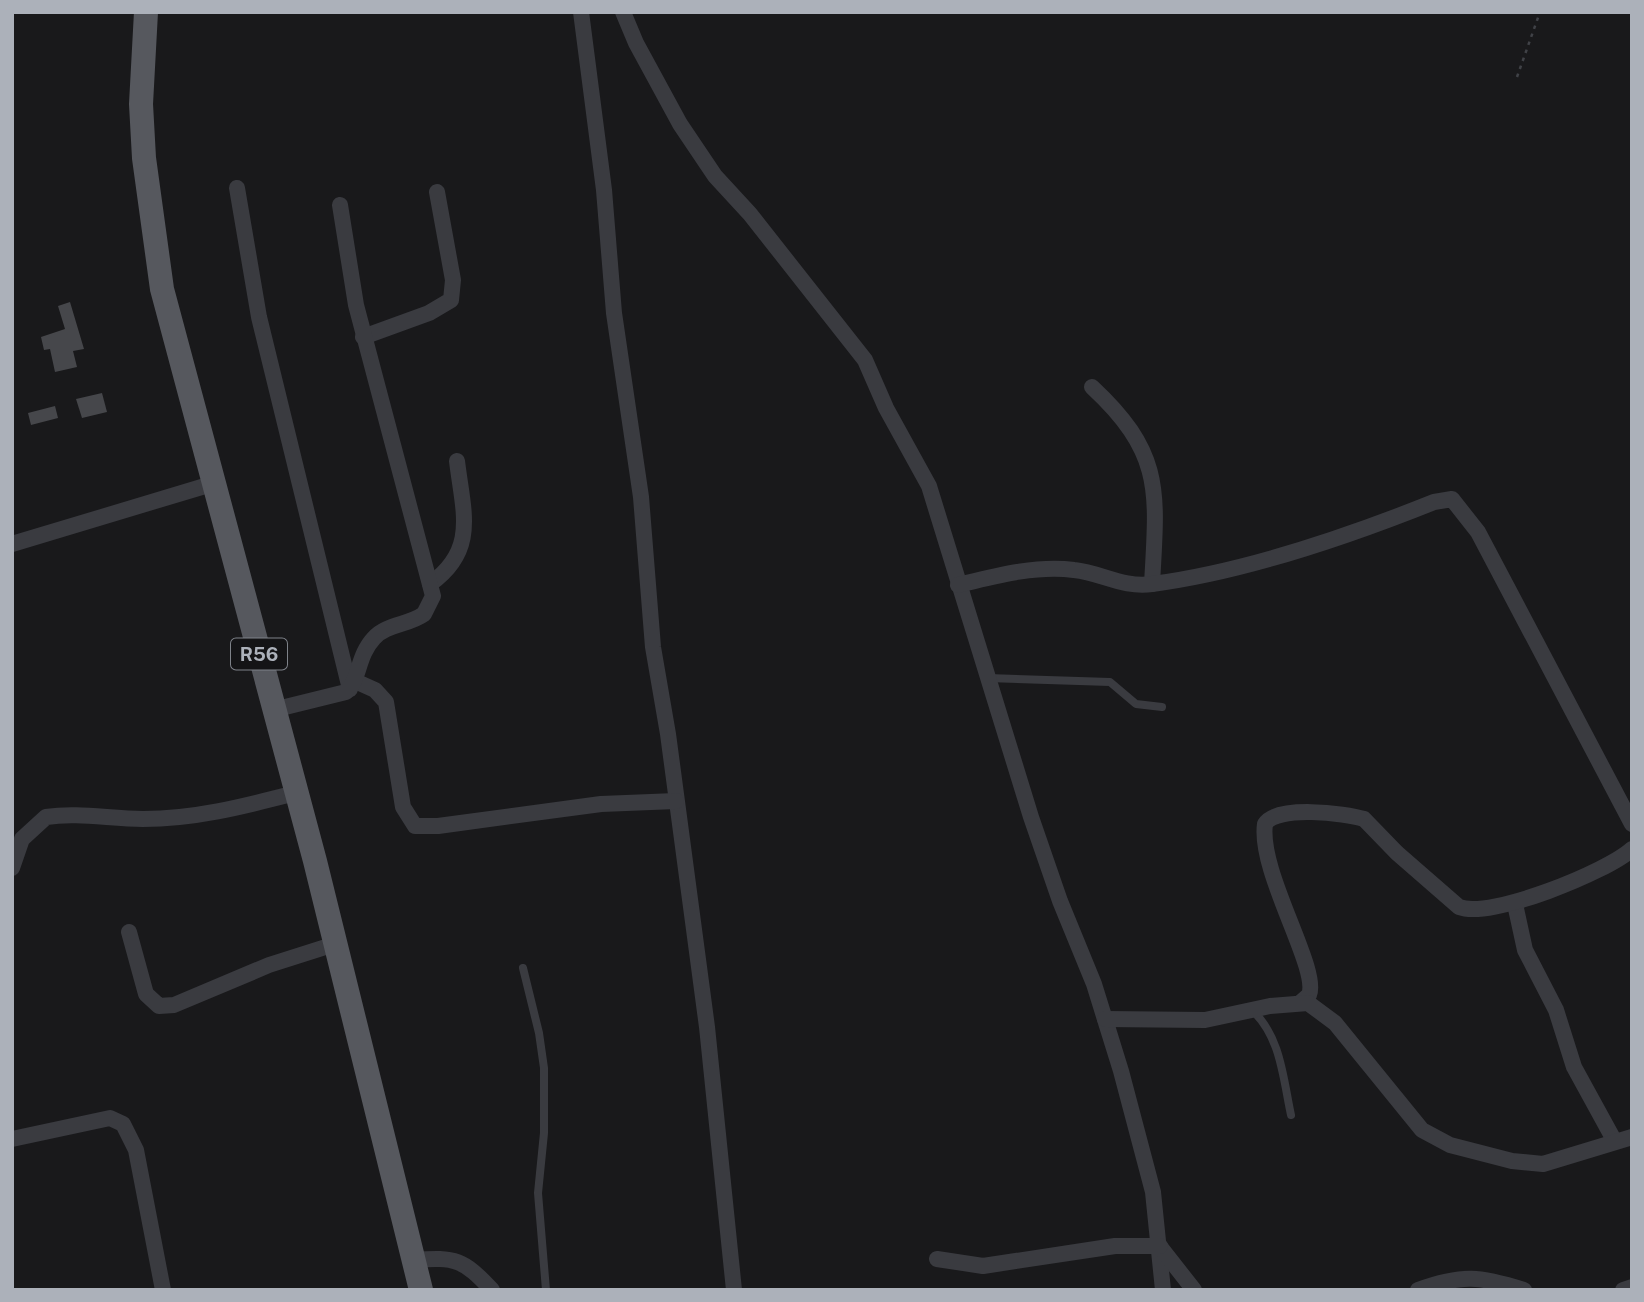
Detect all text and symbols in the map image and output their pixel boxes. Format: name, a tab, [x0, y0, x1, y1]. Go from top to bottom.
road number: R56	[231, 638, 287, 670]

